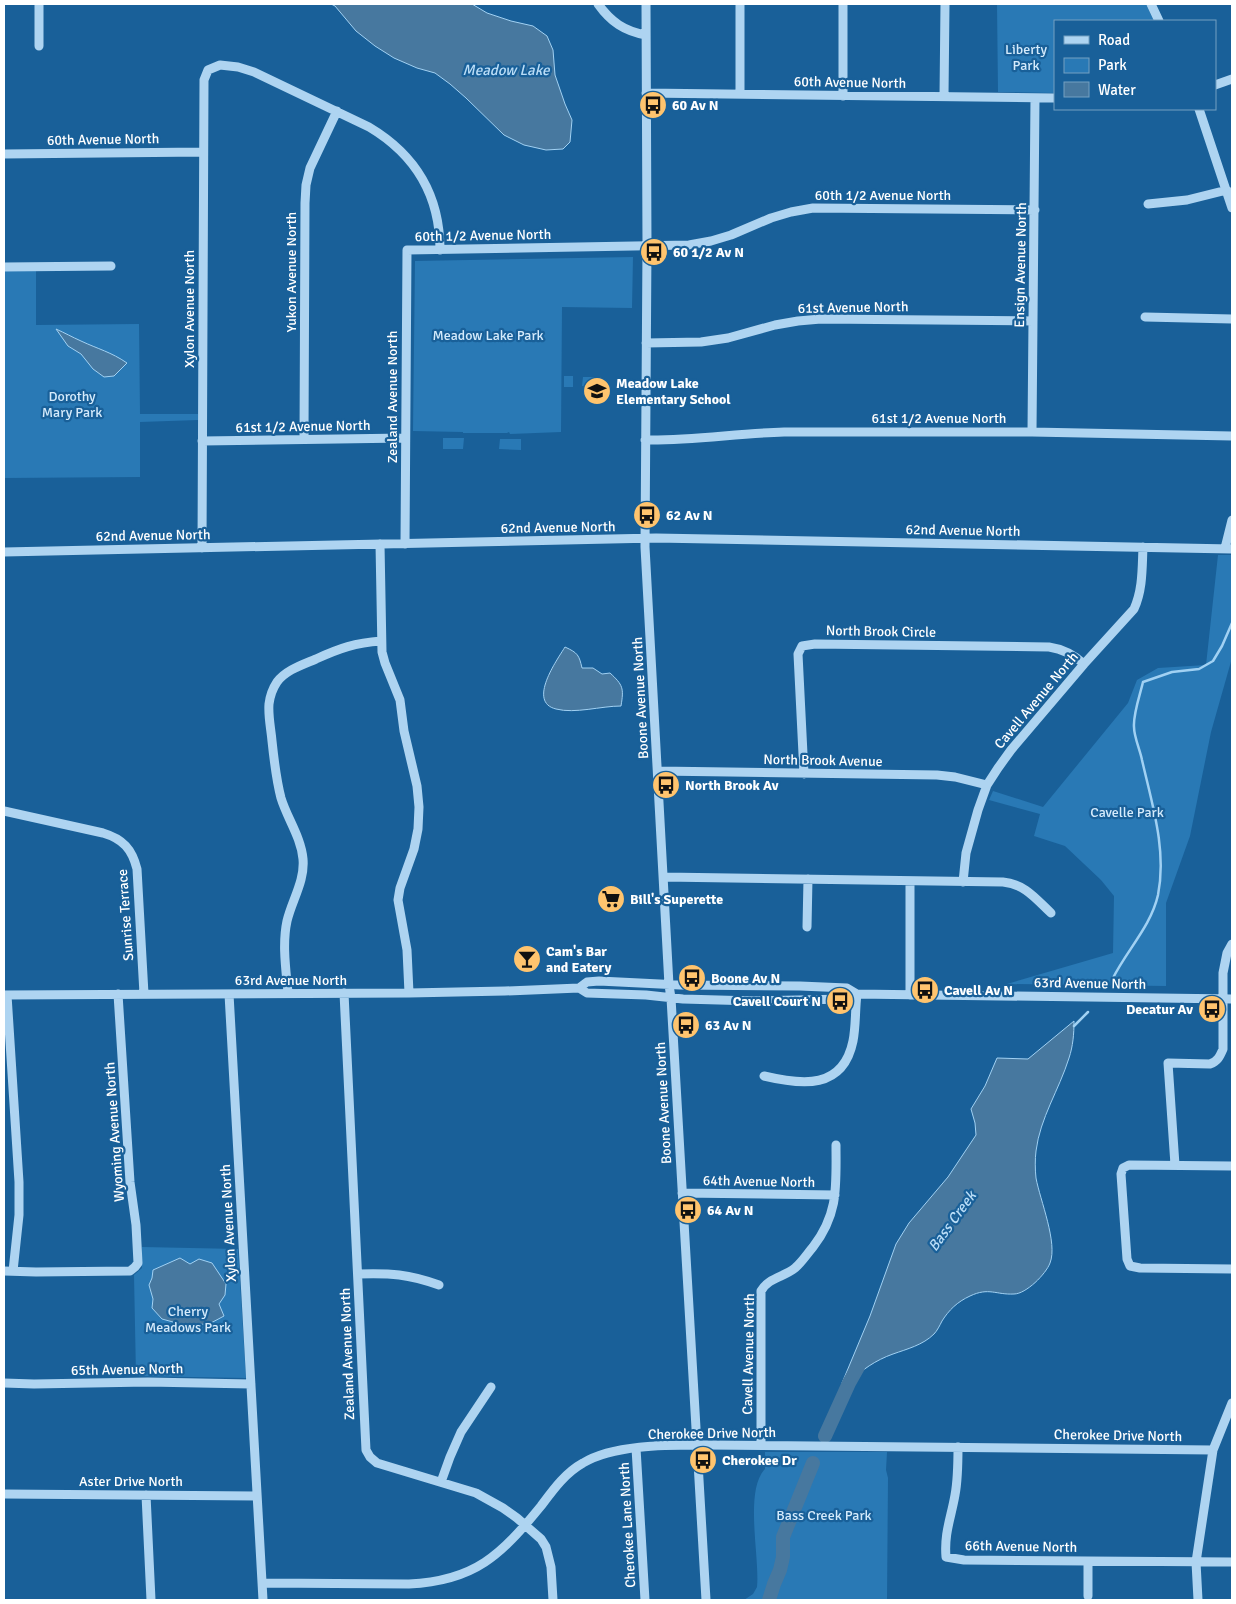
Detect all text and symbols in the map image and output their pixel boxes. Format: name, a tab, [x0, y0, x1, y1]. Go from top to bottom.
legend	[1054, 20, 1216, 110]
text: Road	[1098, 31, 1130, 49]
park label: Liberty Park	[1005, 41, 1048, 74]
text: Park	[1098, 56, 1127, 74]
water label: Meadow Lake	[463, 61, 551, 79]
street label: 60th Avenue North	[794, 73, 906, 92]
text: Water	[1098, 81, 1136, 99]
bus stop icon: 60 Av N	[638, 90, 668, 120]
place label: 60 Av N	[672, 97, 718, 114]
street label: 60th Avenue North	[47, 130, 159, 149]
street label: 60th 1/2 Avenue North	[815, 187, 951, 204]
street label: Ensign Avenue North	[1011, 202, 1030, 328]
street label: Yukon Avenue North	[283, 212, 300, 332]
street label: 60th 1/2 Avenue North	[415, 226, 551, 245]
bus stop icon: 60 1/2 Av N	[639, 237, 669, 267]
place label: 60 1/2 Av N	[673, 244, 744, 261]
street label: Xylon Avenue North	[181, 250, 198, 368]
street label: 61st Avenue North	[797, 298, 909, 317]
park label: Meadow Lake Park	[432, 327, 544, 344]
street label: Zealand Avenue North	[384, 331, 401, 463]
place label: Meadow Lake Elementary School	[616, 375, 731, 408]
school or university icon: Meadow Lake Elementary School	[582, 376, 612, 406]
park label: Dorothy Mary Park	[42, 388, 102, 421]
street label: 61st 1/2 Avenue North	[872, 410, 1006, 427]
street label: 61st 1/2 Avenue North	[235, 417, 371, 436]
bus stop icon: 62 Av N	[632, 500, 662, 530]
place label: 62 Av N	[666, 507, 712, 524]
street label: 62nd Avenue North	[500, 518, 616, 537]
street label: 62nd Avenue North	[905, 521, 1021, 540]
street label: 62nd Avenue North	[95, 526, 211, 545]
street label: North Brook Circle	[826, 622, 936, 641]
street label: Boone Avenue North	[629, 636, 652, 760]
street label: Cavell Avenue North	[991, 648, 1082, 752]
street label: North Brook Avenue	[763, 751, 883, 770]
bus stop icon: North Brook Av	[651, 770, 681, 800]
place label: North Brook Av	[685, 777, 779, 794]
park label: Cavelle Park	[1090, 804, 1164, 821]
street label: Sunrise Terrace	[114, 868, 137, 961]
supermarket icon: Bill's Superette	[596, 884, 626, 914]
place label: Bill's Superette	[630, 891, 723, 908]
place label: Cam's Bar and Eatery	[546, 943, 612, 976]
bar icon: Cam's Bar and Eatery	[512, 944, 542, 974]
bus stop icon: Boone Av N	[677, 963, 707, 993]
place label: Boone Av N	[711, 970, 780, 987]
street label: 63rd Avenue North	[235, 972, 347, 989]
street label: 63rd Avenue North	[1034, 974, 1146, 993]
bus stop icon: Cavell Av N	[910, 975, 940, 1005]
place label: Cavell Av N	[944, 982, 1013, 999]
bus stop icon: Cavell Court N	[825, 986, 855, 1016]
place label: Cavell Court N	[733, 993, 821, 1010]
bus stop icon: Decatur Av	[1197, 994, 1227, 1024]
place label: Decatur Av	[1126, 1001, 1193, 1018]
bus stop icon: 63 Av N	[671, 1010, 701, 1040]
place label: 63 Av N	[705, 1017, 751, 1034]
street label: Boone Avenue North	[652, 1041, 675, 1165]
street label: Wyoming Avenue North	[101, 1061, 128, 1202]
street label: Xylon Avenue North	[217, 1164, 240, 1282]
street label: 64th Avenue North	[703, 1172, 815, 1191]
water label: Bass Creek	[924, 1186, 981, 1255]
bus stop icon: 64 Av N	[673, 1195, 703, 1225]
place label: 64 Av N	[707, 1202, 753, 1219]
street label: Zealand Avenue North	[337, 1287, 358, 1421]
street label: Cavell Avenue North	[739, 1293, 758, 1415]
park label: Cherry Meadows Park	[145, 1303, 231, 1336]
street label: 65th Avenue North	[71, 1360, 183, 1379]
street label: Cherokee Drive North	[648, 1424, 776, 1443]
street label: Cherokee Drive North	[1054, 1426, 1182, 1445]
bus stop icon: Cherokee Dr	[688, 1445, 718, 1475]
place label: Cherokee Dr	[722, 1452, 797, 1469]
street label: Cherokee Lane North	[616, 1462, 639, 1588]
street label: Aster Drive North	[79, 1473, 183, 1490]
park label: Bass Creek Park	[776, 1507, 872, 1524]
street label: 66th Avenue North	[965, 1537, 1077, 1556]

